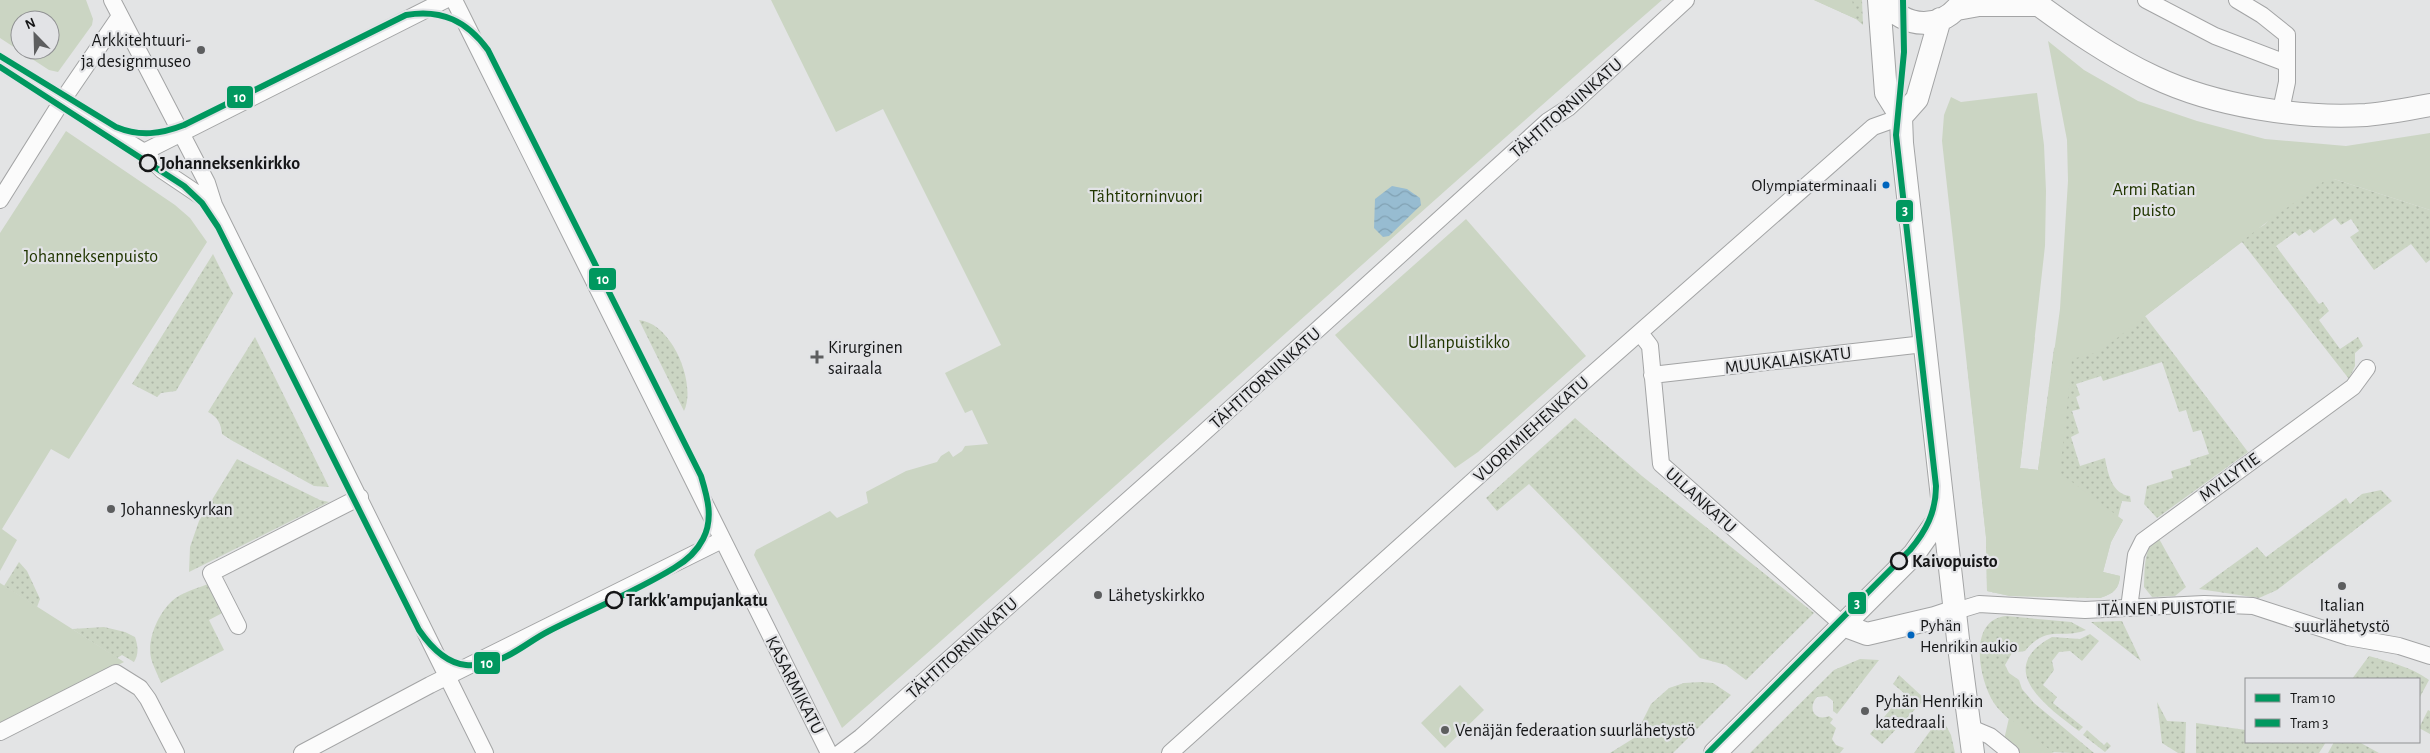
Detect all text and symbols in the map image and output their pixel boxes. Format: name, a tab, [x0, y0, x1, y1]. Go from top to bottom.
north arrow	[10, 10, 60, 60]
text: N	[23, 16, 38, 32]
place label: Arkkitehtuuri- ja designmuseo	[81, 32, 191, 71]
marker: Arkkitehtuuri- ja designmuseo	[195, 44, 207, 56]
street label: TÄHTITORNINKATU	[1506, 54, 1626, 162]
line badge: 10	[226, 85, 254, 109]
text: 10	[234, 91, 246, 105]
marker: Johanneksenkirkko	[139, 154, 157, 172]
place label: Johanneksenkirkko	[160, 155, 300, 173]
place label: Olympiaterminaali	[1752, 177, 1877, 195]
marker: Olympiaterminaali	[1881, 180, 1891, 190]
park label: Armi Ratian puisto	[2112, 181, 2196, 220]
park label: Tähtitorninvuori	[1089, 188, 1203, 206]
line badge: 3	[1895, 199, 1914, 223]
text: 3	[1902, 204, 1908, 218]
park label: Johanneksenpuisto	[24, 248, 158, 266]
line badge: 10	[588, 267, 617, 291]
text: 10	[597, 273, 609, 287]
street label: TÄHTITORNINKATU	[1206, 323, 1324, 433]
park label: Ullanpuistikko	[1408, 334, 1510, 352]
place label: Kirurginen sairaala	[828, 339, 903, 378]
street label: MUUKALAISKATU	[1724, 344, 1853, 378]
marker: Kirurginen sairaala	[810, 350, 824, 364]
street label: VUORIMIEHENKATU	[1471, 374, 1593, 486]
street label: MYLLYTIE	[2196, 450, 2263, 506]
street label: ULLANKATU	[1662, 465, 1739, 537]
place label: Johanneskyrkan	[121, 501, 233, 519]
marker: Johanneskyrkan	[105, 503, 117, 515]
marker: Kaivopuisto	[1890, 552, 1908, 570]
place label: Kaivopuisto	[1912, 553, 1998, 571]
marker: Italian suurlähetystö	[2336, 580, 2348, 592]
place label: Lähetyskirkko	[1108, 587, 1205, 605]
marker: Lähetyskirkko	[1092, 589, 1104, 601]
marker: Tarkk'ampujankatu	[605, 591, 623, 609]
line badge: 3	[1847, 591, 1867, 615]
place label: Tarkk'ampujankatu	[626, 592, 768, 610]
street label: TÄHTITORNINKATU	[903, 593, 1021, 703]
text: 3	[1854, 597, 1860, 611]
street label: ITÄINEN PUISTOTIE	[2097, 597, 2236, 619]
place label: Italian suurlähetystö	[2294, 597, 2390, 636]
place label: Pyhän Henrikin aukio	[1920, 617, 2018, 655]
marker: Pyhän Henrikin aukio	[1906, 630, 1916, 640]
street label: KASARMIKATU	[762, 633, 827, 737]
line badge: 10	[473, 651, 501, 675]
text: 10	[481, 657, 493, 671]
legend	[2245, 678, 2420, 743]
text: Tram 10	[2290, 691, 2336, 706]
place label: Pyhän Henrikin katedraali	[1875, 693, 1983, 732]
marker: Pyhän Henrikin katedraali	[1859, 705, 1871, 717]
text: Tram 3	[2290, 716, 2329, 731]
place label: Venäjän federaation suurlähetystö	[1455, 722, 1695, 740]
marker: Venäjän federaation suurlähetystö	[1439, 724, 1451, 736]

